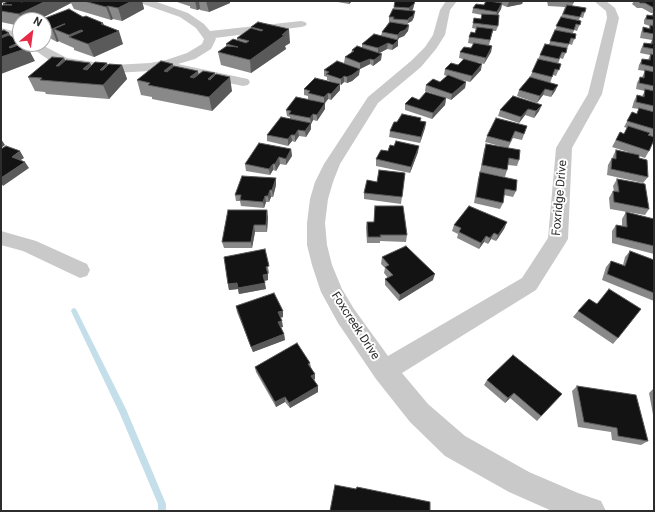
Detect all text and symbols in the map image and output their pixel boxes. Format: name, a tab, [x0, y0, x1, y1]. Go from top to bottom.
north arrow	[12, 12, 52, 52]
text: N	[31, 14, 44, 30]
street label: Foxridge Drive	[550, 160, 570, 236]
street label: Foxcreek Drive	[328, 289, 382, 363]

